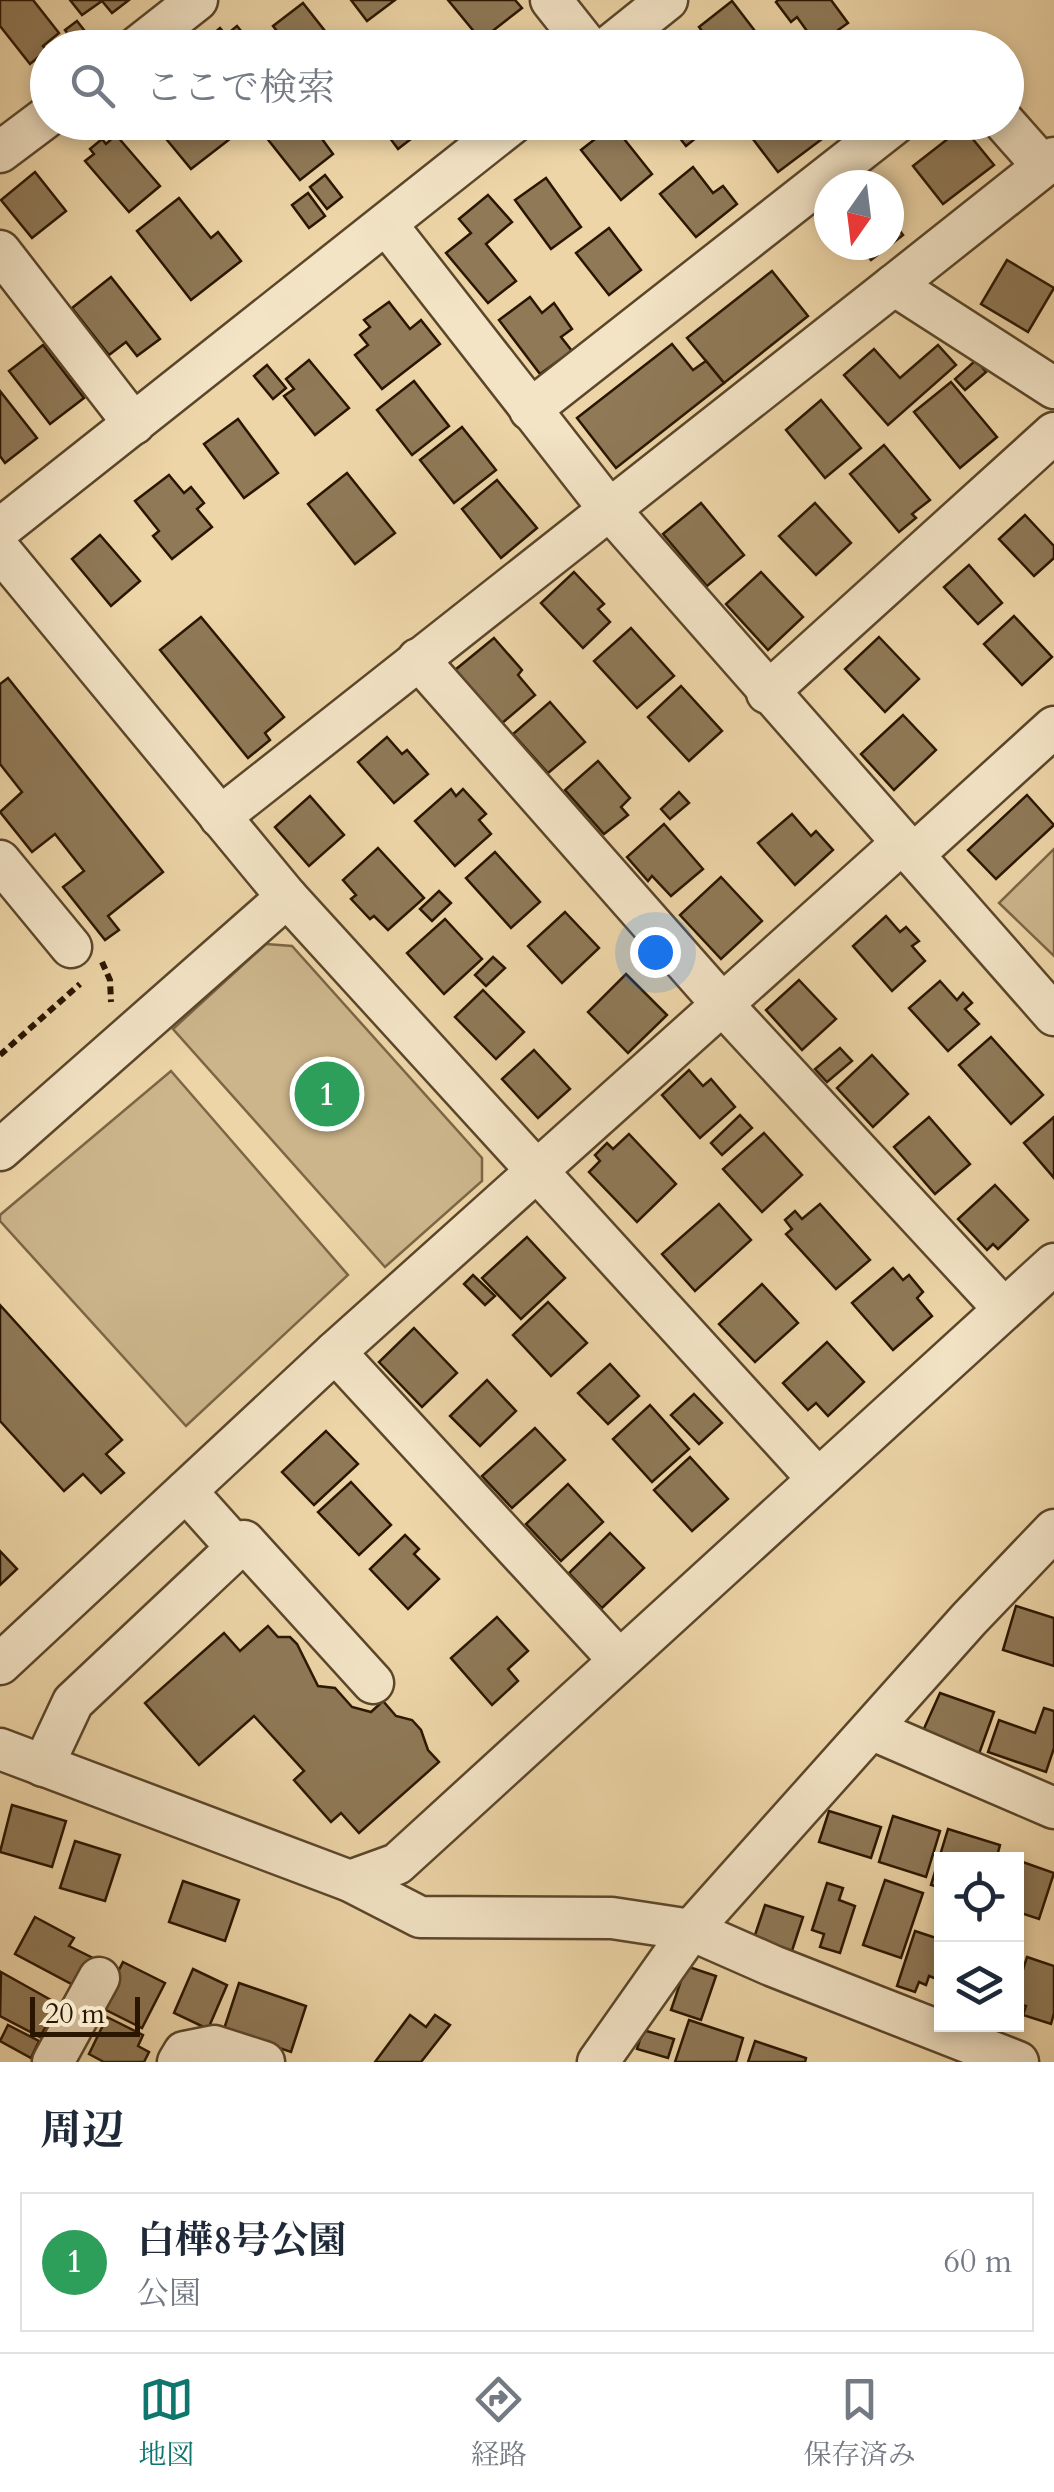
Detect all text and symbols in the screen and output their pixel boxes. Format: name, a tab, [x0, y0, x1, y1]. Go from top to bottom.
search box	[30, 30, 1024, 140]
icon: search	[65, 58, 120, 113]
text: ここで検索	[145, 62, 335, 114]
north arrow	[814, 170, 904, 260]
your location	[630, 927, 681, 978]
pin: 1	[294, 1056, 360, 1132]
map controls	[934, 1852, 1024, 2032]
button: locate	[934, 1852, 1024, 1942]
button: layers	[934, 1942, 1024, 2032]
scale bar	[30, 1992, 140, 2036]
text: 20 m	[45, 1995, 105, 2033]
text: 周辺	[40, 2102, 124, 2159]
text: 白樺8号公園	[137, 2215, 346, 2267]
text: 1	[66, 2240, 83, 2284]
text: 60 m	[944, 2240, 1012, 2284]
text: 公園	[137, 2272, 201, 2316]
tab: 地図	[138, 2372, 194, 2474]
tab: 経路	[471, 2372, 527, 2474]
tab: 保存済み	[804, 2372, 916, 2474]

